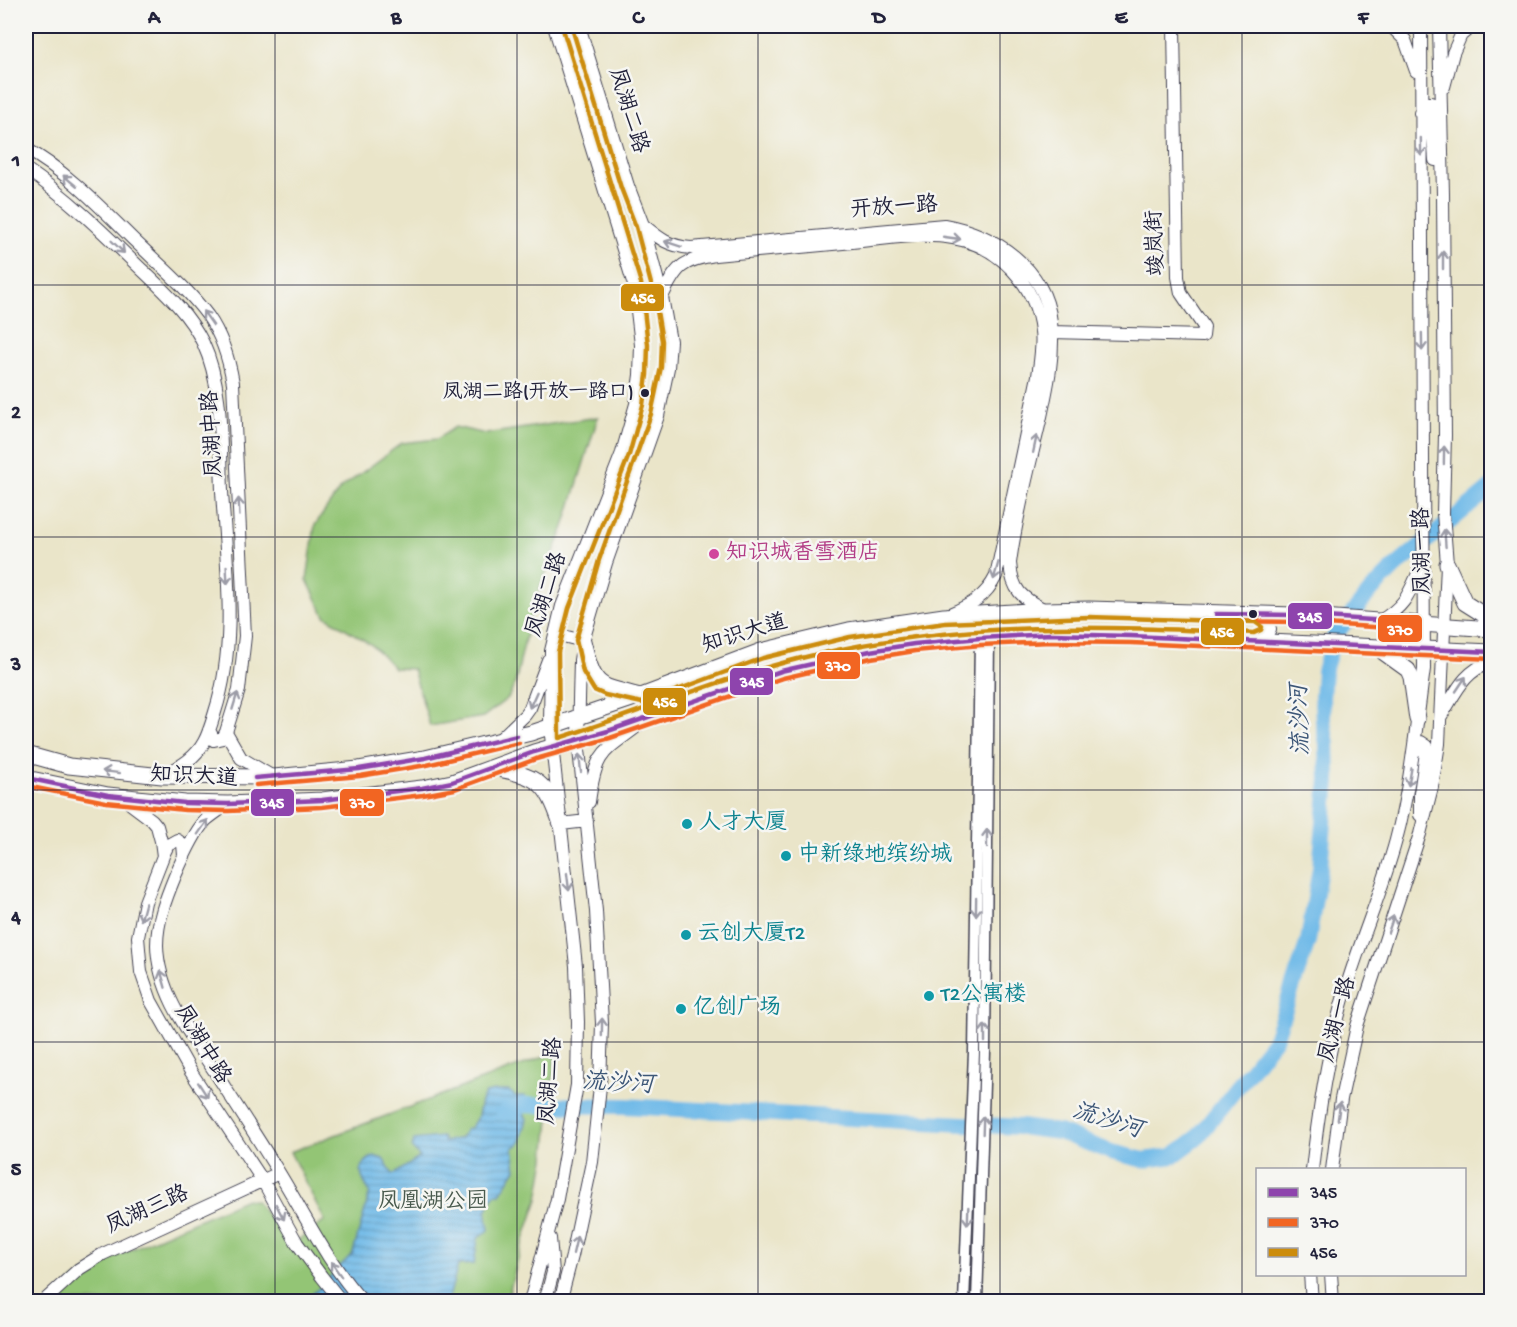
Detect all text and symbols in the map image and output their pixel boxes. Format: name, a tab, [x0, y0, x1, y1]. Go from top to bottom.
text: A	[147, 8, 162, 31]
text: B	[390, 8, 402, 31]
text: C	[632, 8, 646, 31]
text: D	[870, 8, 886, 31]
text: E	[1115, 8, 1129, 31]
text: F	[1357, 8, 1370, 31]
street label: 凤湖二路	[602, 65, 654, 157]
one-way arrow	[1415, 136, 1426, 156]
text: 1	[11, 151, 20, 174]
one-way arrow	[63, 174, 78, 188]
street label: 开放一路	[849, 191, 939, 225]
street label: 竣岚街	[1142, 210, 1171, 276]
one-way arrow	[941, 233, 961, 244]
one-way arrow	[664, 238, 683, 249]
one-way arrow	[111, 240, 126, 254]
one-way arrow	[1437, 250, 1449, 270]
line badge: 456	[620, 283, 665, 312]
text: 456	[630, 291, 656, 310]
one-way arrow	[202, 310, 214, 326]
one-way arrow	[1417, 331, 1428, 351]
place label: 凤湖二路(开放一路口)	[443, 380, 634, 405]
marker: 凤湖二路(开放一路口)	[639, 387, 651, 399]
street label: 凤湖中路	[197, 389, 229, 479]
text: 2	[11, 403, 21, 426]
one-way arrow	[1029, 435, 1041, 454]
one-way arrow	[1438, 445, 1450, 465]
one-way arrow	[234, 498, 245, 518]
street label: 凤湖一路	[1408, 507, 1438, 595]
one-way arrow	[1439, 529, 1450, 549]
place label: 知识城香雪酒店	[726, 540, 880, 567]
marker: 知识城香雪酒店	[707, 547, 721, 561]
street label: 凤湖二路	[520, 549, 574, 641]
one-way arrow	[990, 561, 1001, 580]
one-way arrow	[222, 564, 233, 584]
line badge: 345	[1287, 602, 1333, 630]
unlabelled marker	[1247, 608, 1259, 620]
street label: 知识大道	[699, 609, 791, 660]
text: 345	[1297, 610, 1323, 629]
line badge: 370	[1377, 614, 1423, 643]
line badge: 456	[1200, 617, 1245, 646]
text: 370	[1386, 623, 1413, 642]
text: 456	[1209, 625, 1235, 644]
line badge: 370	[816, 651, 861, 680]
text: 3	[10, 655, 21, 678]
text: 370	[824, 659, 851, 678]
line badge: 345	[729, 667, 774, 696]
text: 345	[739, 675, 765, 694]
one-way arrow	[1455, 676, 1467, 692]
water label: 流沙河	[1285, 680, 1318, 757]
line badge: 456	[642, 687, 687, 716]
one-way arrow	[526, 691, 538, 709]
one-way arrow	[230, 692, 241, 711]
text: 456	[652, 695, 678, 714]
one-way arrow	[574, 754, 585, 774]
street label: 知识大道	[149, 762, 239, 793]
one-way arrow	[101, 766, 121, 777]
one-way arrow	[1404, 766, 1415, 786]
line badge: 345	[250, 788, 295, 817]
line badge: 370	[339, 788, 385, 817]
text: 345	[259, 796, 285, 815]
text: 370	[348, 796, 375, 815]
place label: 人才大厦	[699, 810, 787, 837]
marker: 人才大厦	[680, 817, 694, 831]
one-way arrow	[197, 819, 209, 835]
one-way arrow	[981, 829, 993, 849]
place label: 中新绿地缤纷城	[798, 841, 952, 869]
marker: 中新绿地缤纷城	[779, 849, 793, 863]
one-way arrow	[562, 872, 573, 892]
one-way arrow	[970, 896, 982, 916]
one-way arrow	[137, 902, 148, 921]
text: 4	[10, 908, 21, 931]
one-way arrow	[1386, 915, 1397, 934]
place label: 云创大厦T2	[698, 921, 805, 948]
marker: 云创大厦T2	[679, 928, 693, 942]
one-way arrow	[157, 970, 168, 989]
street label: 凤湖一路	[1313, 974, 1363, 1066]
place label: T2公寓楼	[939, 982, 1026, 1009]
marker: T2公寓楼	[922, 989, 936, 1003]
place label: 亿创广场	[693, 995, 781, 1022]
street label: 凤湖中路	[167, 1000, 237, 1089]
marker: 亿创广场	[674, 1002, 688, 1016]
one-way arrow	[596, 1018, 608, 1038]
one-way arrow	[979, 1024, 991, 1044]
street label: 凤湖二路	[533, 1036, 569, 1126]
water label: 流沙河	[581, 1068, 659, 1102]
one-way arrow	[197, 1081, 209, 1097]
water label: 流沙河	[1068, 1097, 1150, 1148]
one-way arrow	[1334, 1102, 1345, 1122]
one-way arrow	[977, 1116, 989, 1136]
text: 5	[11, 1160, 22, 1183]
legend	[1256, 1168, 1466, 1276]
street label: 凤湖三路	[102, 1179, 193, 1241]
text: 345	[1309, 1184, 1337, 1205]
park label: 凤凰湖公园	[378, 1189, 488, 1216]
one-way arrow	[274, 1203, 286, 1220]
one-way arrow	[963, 1206, 974, 1226]
text: 370	[1309, 1214, 1339, 1235]
one-way arrow	[569, 1236, 581, 1255]
text: 456	[1310, 1244, 1338, 1265]
one-way arrow	[330, 1261, 342, 1277]

